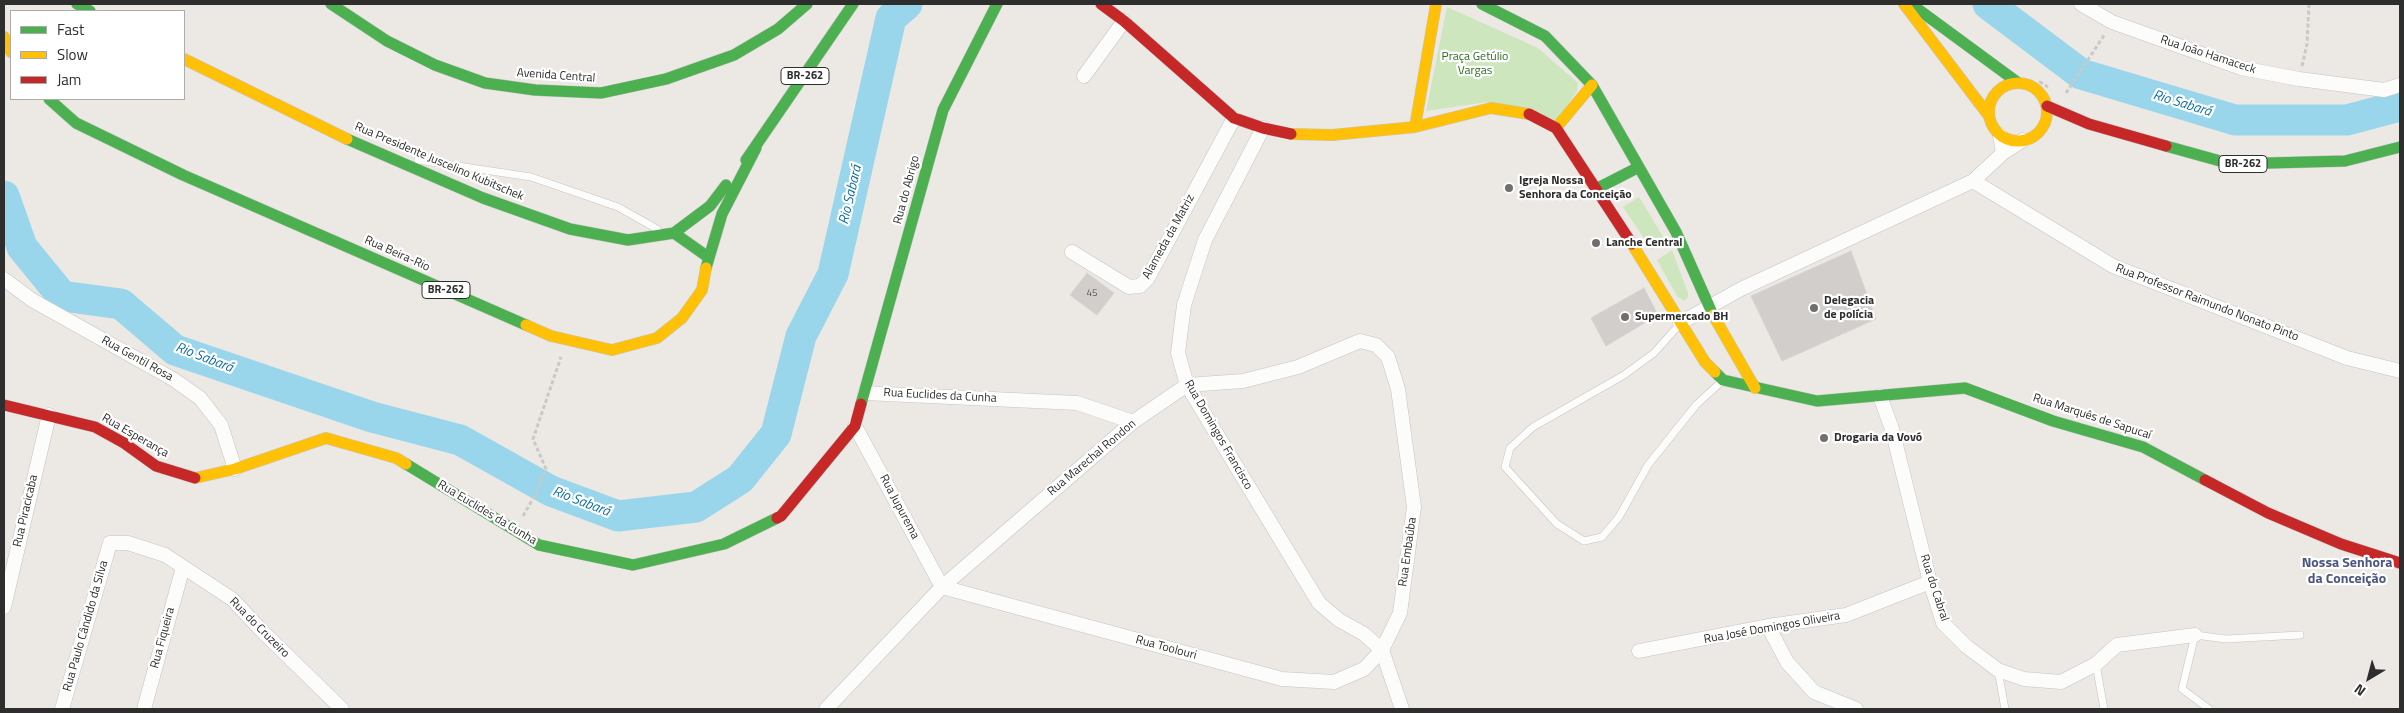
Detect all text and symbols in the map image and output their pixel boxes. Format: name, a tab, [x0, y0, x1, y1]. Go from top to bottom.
legend	[10, 10, 185, 100]
text: Fast	[57, 18, 84, 41]
street label: Rua João Hamaceck	[2158, 33, 2258, 77]
text: Slow	[57, 43, 88, 66]
park label: Praça Getúlio Vargas	[1442, 50, 1508, 78]
street label: Avenida Central	[516, 66, 596, 86]
text: Jam	[57, 68, 81, 91]
road number: BR-262	[781, 68, 829, 84]
water label: Rio Sabará	[2151, 87, 2213, 121]
street label: Rua Presidente Juscelino Kubitschek	[352, 120, 526, 204]
street label: Rua do Abrigo	[891, 154, 923, 226]
road number: BR-262	[2219, 156, 2267, 172]
water label: Rio Sabará	[836, 164, 866, 226]
place label: Igreja Nossa Senhora da Conceição	[1519, 174, 1632, 202]
marker: Igreja Nossa Senhora da Conceição	[1503, 182, 1515, 194]
street label: Alameda da Matriz	[1140, 192, 1198, 282]
street label: Rua Beira-Rio	[362, 233, 432, 275]
place label: Lanche Central	[1606, 236, 1683, 250]
marker: Lanche Central	[1590, 237, 1602, 249]
street label: Rua Professor Raimundo Nonato Pinto	[2113, 261, 2301, 345]
road number: BR-262	[422, 282, 470, 298]
house number: 45	[1086, 288, 1098, 300]
place label: Delegacia de polícia	[1824, 294, 1874, 322]
marker: Delegacia de polícia	[1808, 302, 1820, 314]
place label: Supermercado BH	[1635, 310, 1728, 324]
marker: Supermercado BH	[1619, 311, 1631, 323]
street label: Rua Gentil Rosa	[99, 333, 175, 385]
water label: Rio Sabará	[173, 339, 235, 377]
street label: Rua Domingos Francisco	[1181, 378, 1255, 492]
street label: Rua Euclides da Cunha	[883, 386, 997, 406]
street label: Rua Marquês de Sapucaí	[2031, 391, 2153, 443]
street label: Rua Esperança	[99, 411, 171, 461]
street label: Rua Marechal Rondon	[1045, 417, 1139, 499]
place label: Drogaria da Vovó	[1834, 431, 1922, 445]
marker: Drogaria da Vovó	[1818, 432, 1830, 444]
street label: Rua Jupurema	[876, 472, 922, 542]
street label: Rua Piracicaba	[11, 473, 41, 549]
street label: Rua Euclides da Cunha	[435, 478, 539, 548]
water label: Rio Sabará	[550, 483, 612, 521]
street label: Rua Embaúba	[1396, 516, 1420, 588]
street label: Rua do Cabral	[1916, 553, 1952, 623]
district label: Nossa Senhora da Conceição	[2302, 556, 2392, 588]
street label: Rua Paulo Cândido da Silva	[60, 559, 112, 693]
street label: Rua do Cruzeiro	[226, 595, 292, 661]
street label: Rua Fiqueira	[148, 606, 178, 670]
street label: Rua José Domingos Oliveira	[1703, 609, 1841, 647]
street label: Rua Toolouri	[1134, 633, 1198, 663]
north arrow	[2344, 653, 2394, 703]
text: N	[2349, 679, 2370, 702]

